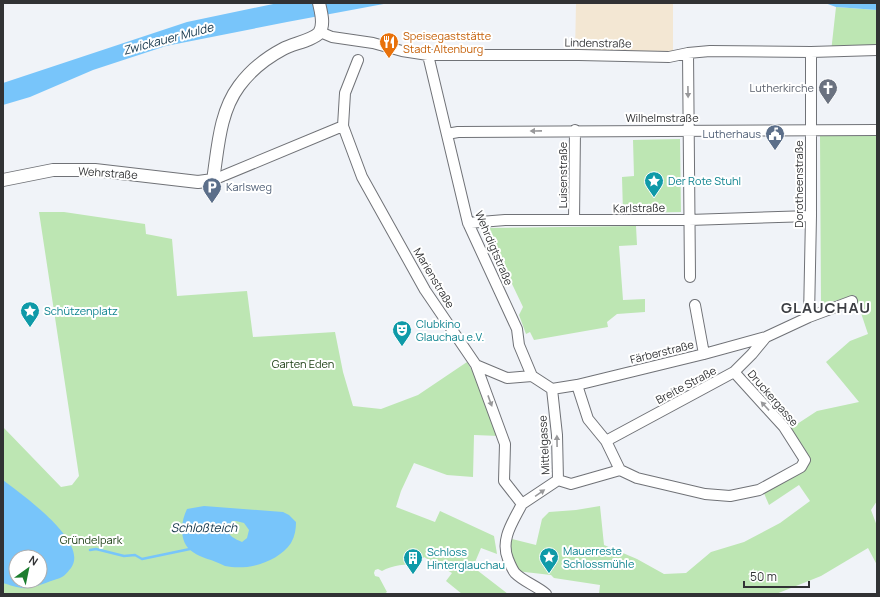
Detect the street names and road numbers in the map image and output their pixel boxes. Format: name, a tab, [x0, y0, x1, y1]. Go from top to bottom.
street label: Lindenstraße	[564, 34, 632, 51]
street label: Wilhelmstraße	[625, 110, 699, 125]
street label: Dorotheenstraße	[791, 140, 806, 228]
street label: Luisenstraße	[555, 141, 570, 208]
street label: Wehrstraße	[78, 163, 139, 182]
street label: Karlstraße	[613, 200, 666, 215]
street label: Wehrdigtstraße	[472, 208, 517, 288]
street label: Marienstraße	[411, 245, 459, 311]
street label: Färberstraße	[628, 336, 696, 367]
street label: Breite Straße	[653, 362, 719, 407]
street label: Druckergasse	[745, 366, 802, 429]
street label: Mittelgasse	[534, 414, 553, 475]

